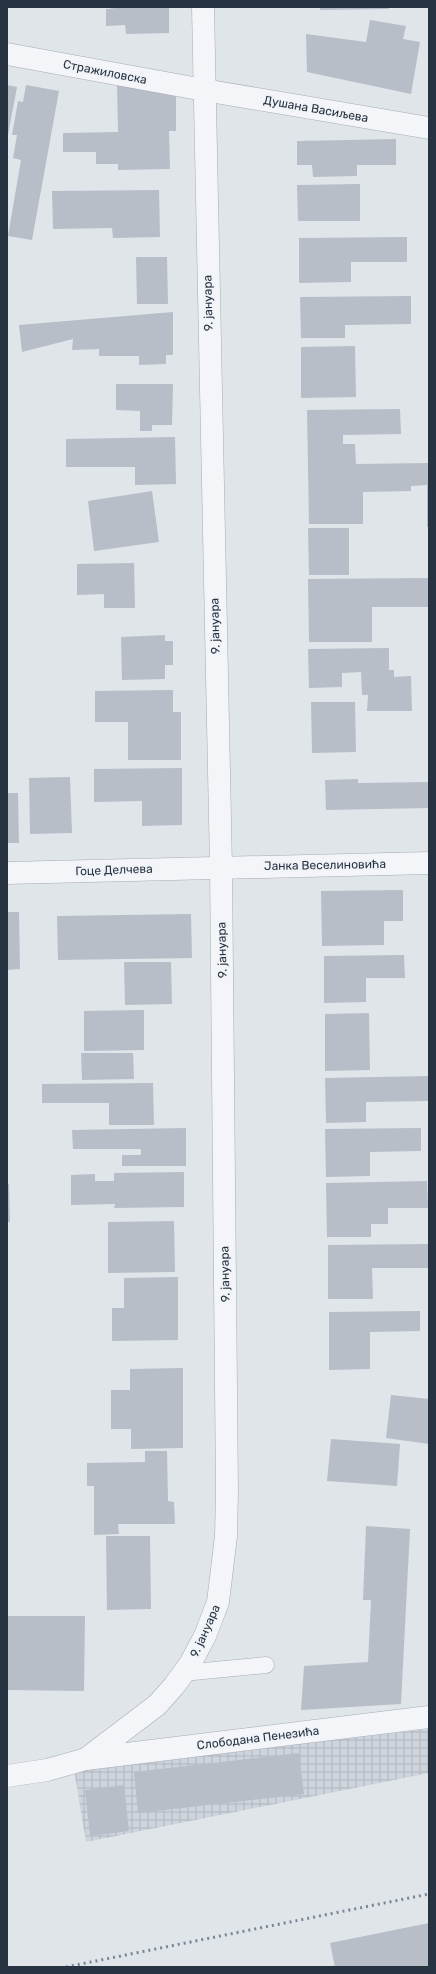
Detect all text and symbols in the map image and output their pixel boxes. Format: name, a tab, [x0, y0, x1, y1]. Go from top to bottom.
street label: Стражиловска	[62, 57, 148, 87]
street label: Душана Васиљева	[263, 93, 369, 125]
street label: 9. јануара	[201, 275, 215, 331]
street label: 9. јануара	[208, 598, 222, 654]
street label: Јанка Веселиновића	[264, 857, 386, 873]
street label: Гоце Делчева	[75, 862, 153, 878]
street label: 9. јануара	[215, 922, 229, 978]
street label: 9. јануара	[218, 1246, 232, 1302]
street label: 9. јануара	[187, 1602, 223, 1660]
street label: Слободана Пенезића	[196, 1724, 320, 1752]

